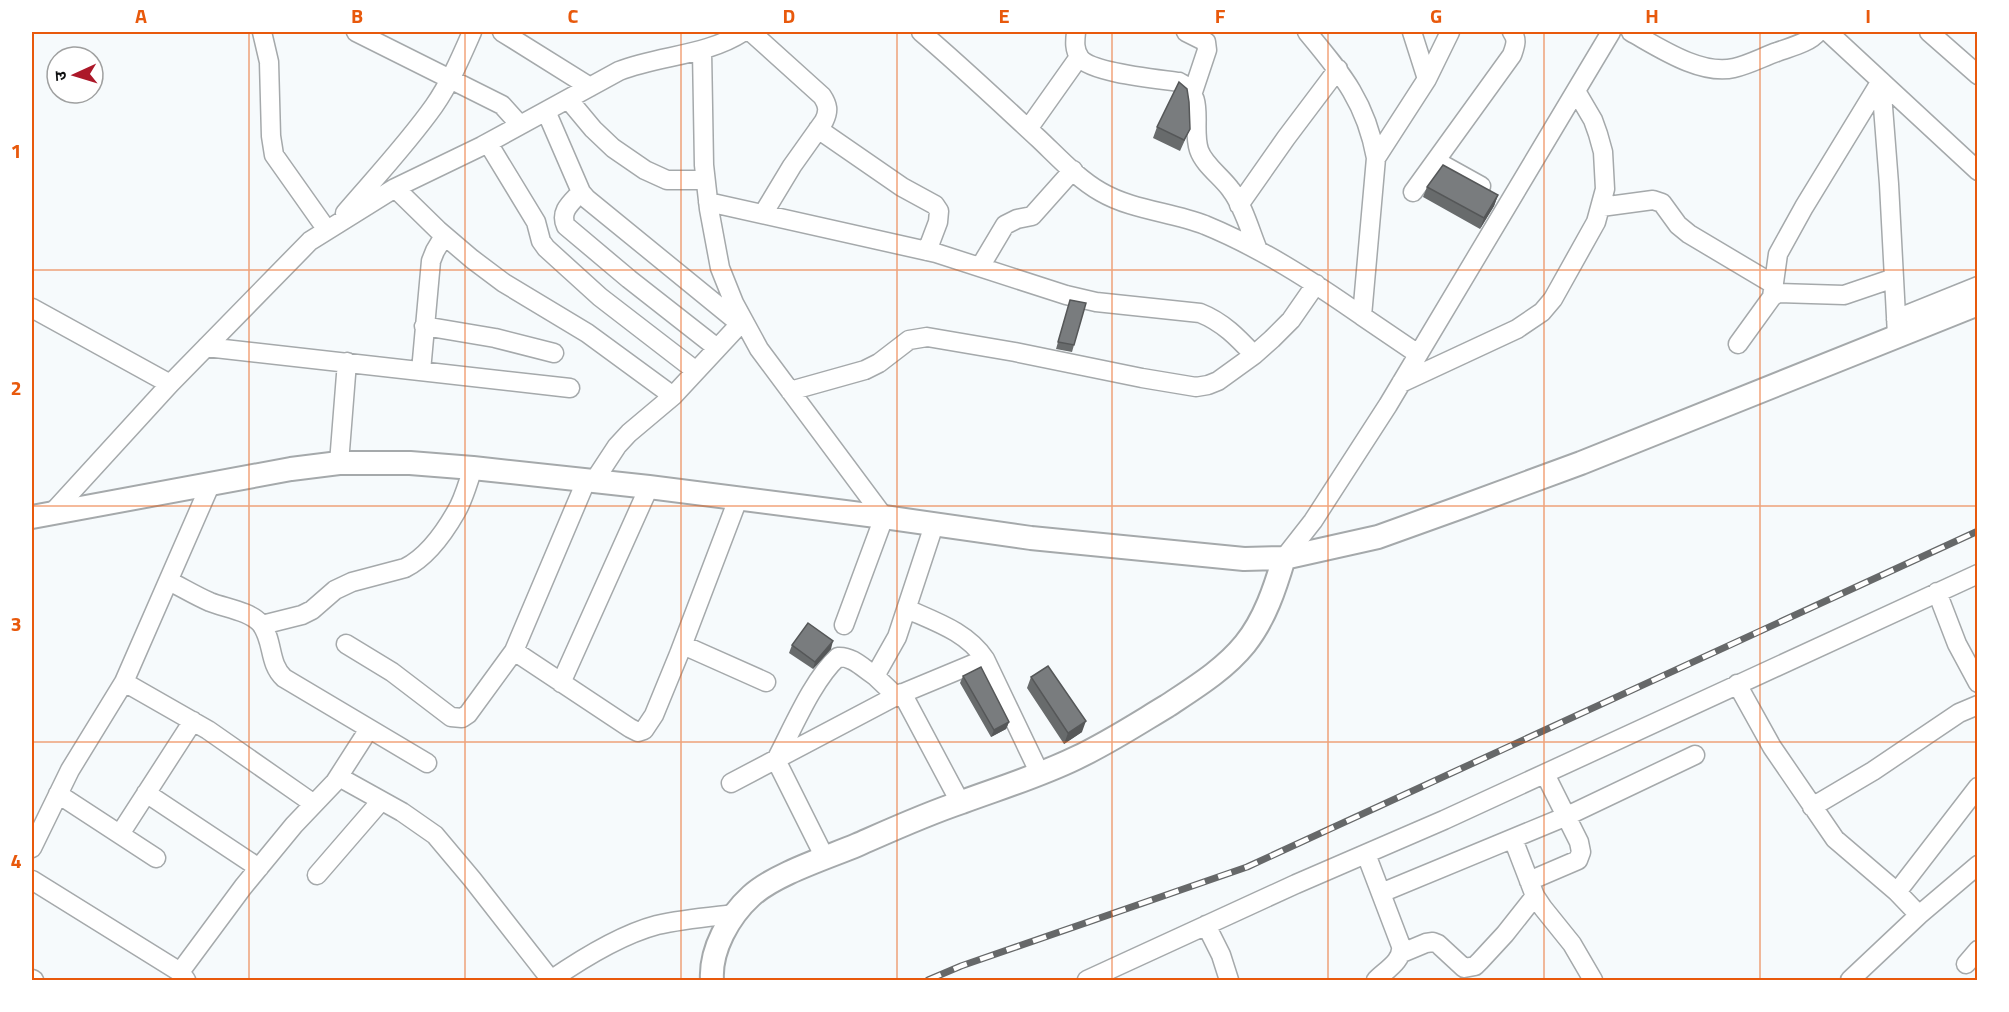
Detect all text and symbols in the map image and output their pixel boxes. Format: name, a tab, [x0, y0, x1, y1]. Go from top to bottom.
text: A	[135, 0, 147, 31]
text: B	[351, 0, 363, 31]
text: C	[568, 0, 579, 31]
text: D	[783, 0, 795, 31]
text: E	[998, 0, 1010, 31]
text: F	[1215, 0, 1226, 31]
text: G	[1430, 0, 1442, 31]
text: H	[1645, 0, 1659, 31]
text: I	[1865, 0, 1871, 31]
north arrow	[45, 45, 105, 105]
text: उ	[48, 70, 72, 82]
text: 1	[10, 135, 22, 166]
text: 2	[10, 372, 22, 403]
text: 3	[10, 608, 22, 639]
text: 4	[10, 845, 22, 876]

